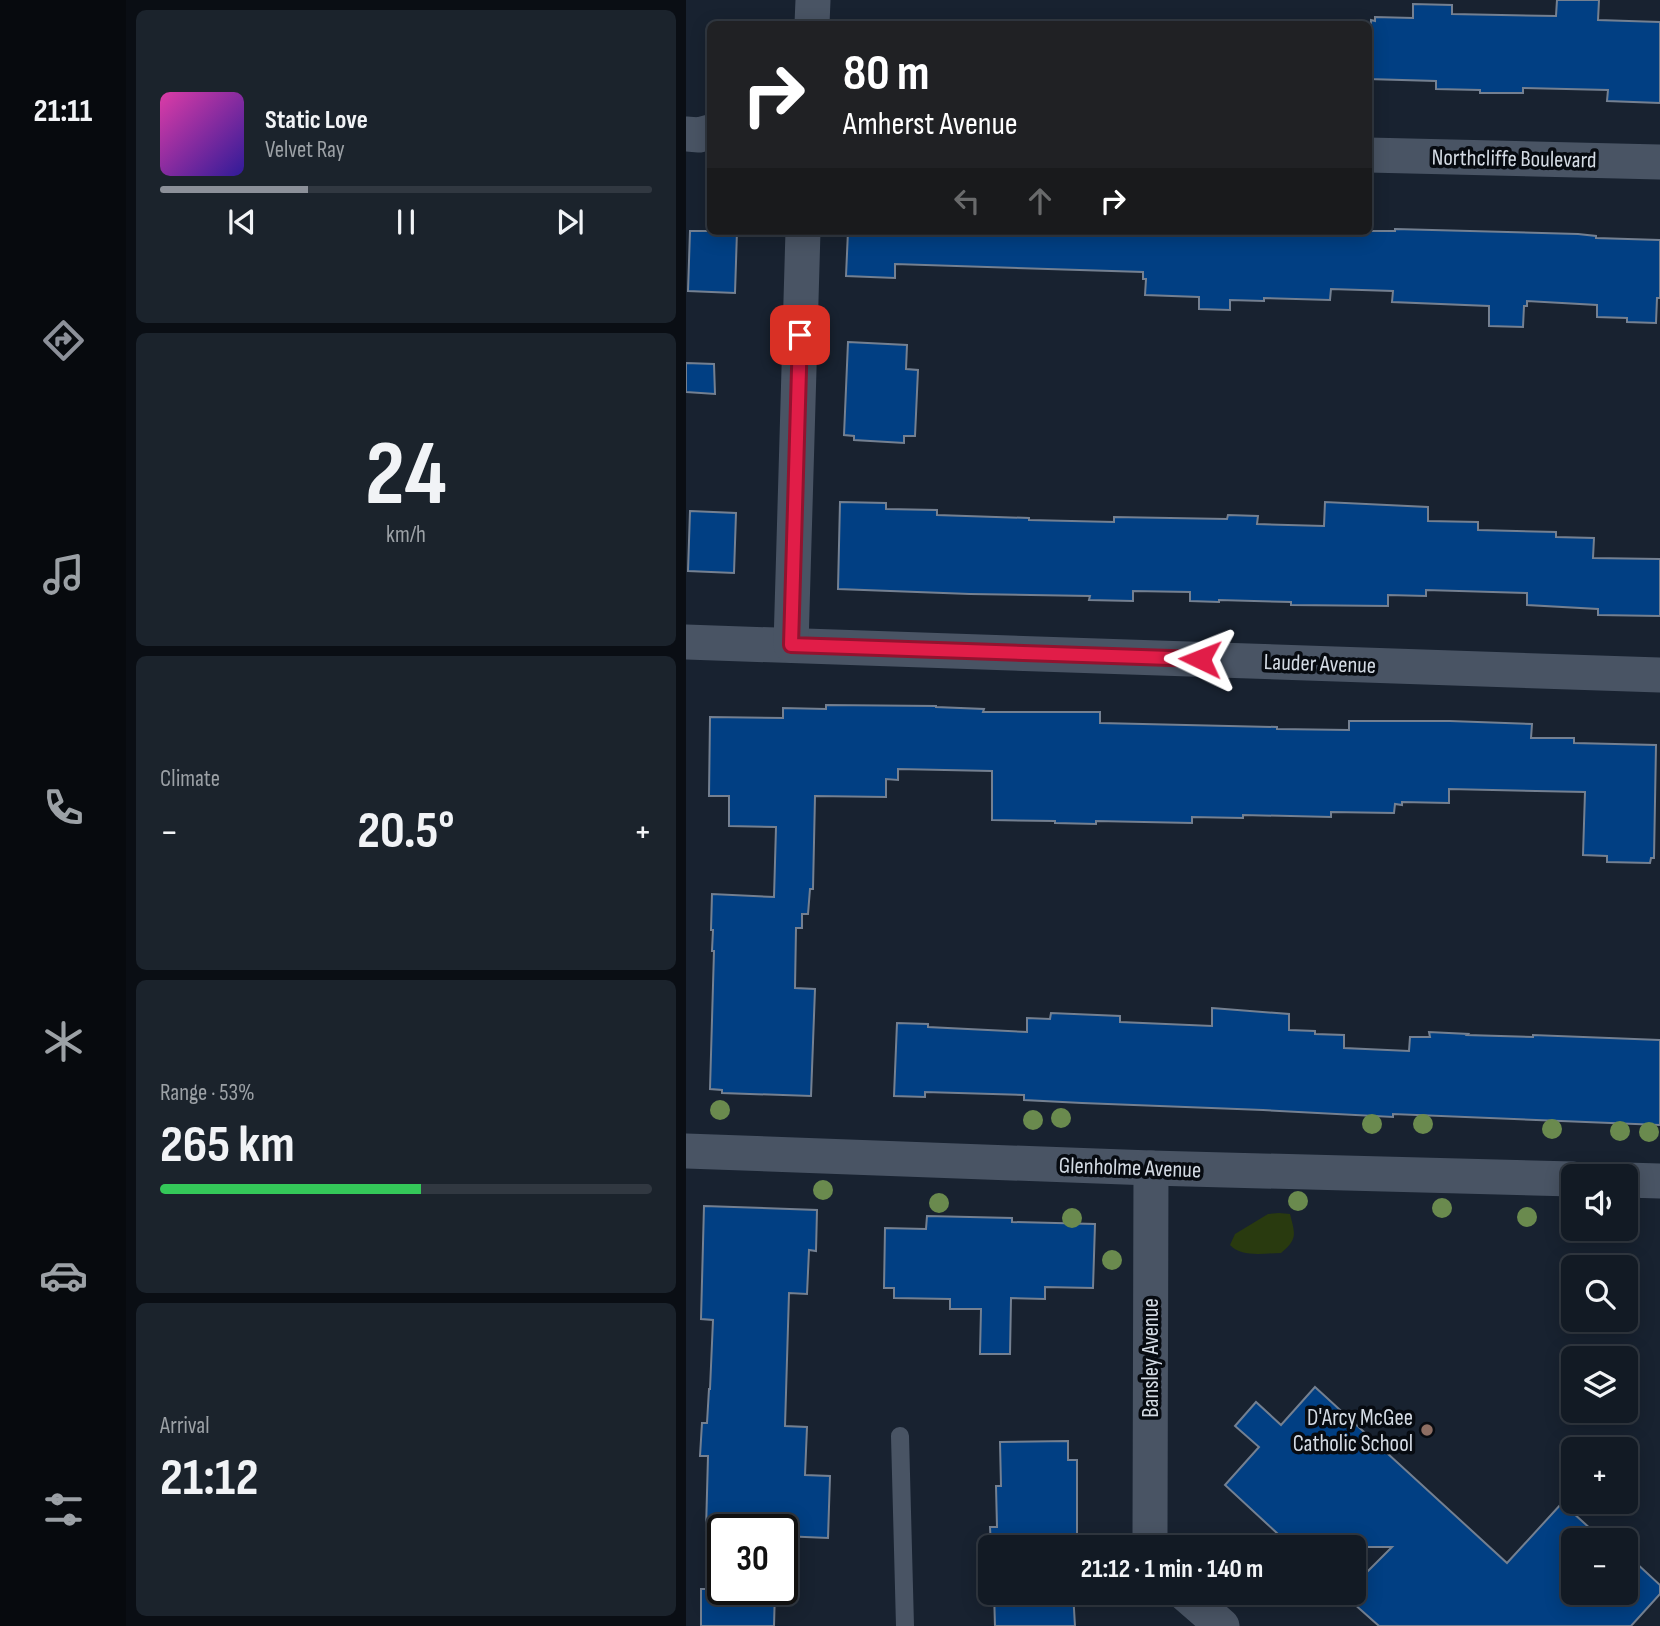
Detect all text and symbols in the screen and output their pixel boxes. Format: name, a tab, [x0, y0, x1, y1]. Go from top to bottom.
text: 80 m	[843, 45, 930, 104]
icon: right	[728, 49, 819, 140]
text: 21:11	[34, 92, 92, 131]
text: Static Love	[265, 105, 368, 136]
text: Amherst Avenue	[843, 105, 1018, 144]
text: Velvet Ray	[265, 136, 345, 164]
street label: Northcliffe Boulevard	[1431, 144, 1597, 174]
icon: left	[948, 182, 986, 220]
icon: ahead	[1021, 182, 1059, 220]
icon: right	[1094, 182, 1132, 220]
icon: previous	[223, 203, 261, 241]
icon: pause	[387, 203, 425, 241]
icon: next	[551, 203, 589, 241]
pin	[770, 305, 830, 365]
icon: directions	[39, 316, 88, 365]
icon: arrive	[781, 316, 819, 354]
text: 24	[365, 421, 447, 530]
text: km/h	[386, 521, 426, 549]
icon: music	[39, 550, 88, 599]
position arrow	[1163, 622, 1237, 696]
street label: Lauder Avenue	[1263, 648, 1377, 680]
text: Climate	[160, 765, 220, 793]
icon: phone	[39, 783, 88, 832]
text: 20.5°	[357, 800, 455, 863]
text: −	[160, 810, 179, 855]
text: +	[633, 810, 652, 855]
icon: climate	[39, 1017, 88, 1066]
text: Range · 53%	[160, 1079, 255, 1107]
text: 265 km	[160, 1114, 295, 1177]
street label: Glenholme Avenue	[1058, 1152, 1202, 1184]
map controls	[1561, 1164, 1638, 1605]
button: sound	[1561, 1164, 1638, 1241]
icon: car	[39, 1251, 88, 1300]
button: search	[1561, 1255, 1638, 1332]
street label: Bansley Avenue	[1137, 1298, 1165, 1418]
button: layers	[1561, 1346, 1638, 1423]
place label: D'Arcy McGee Catholic School	[1293, 1404, 1413, 1458]
text: Arrival	[160, 1412, 209, 1440]
marker: D'Arcy McGee Catholic School	[1419, 1422, 1435, 1438]
button: +	[1561, 1437, 1638, 1514]
text: 21:12	[160, 1447, 259, 1510]
icon: filters	[39, 1485, 88, 1534]
speed limit sign: 30	[707, 1514, 798, 1605]
button: −	[1561, 1528, 1638, 1605]
text: 21:12 · 1 min · 140 m	[1081, 1554, 1263, 1585]

